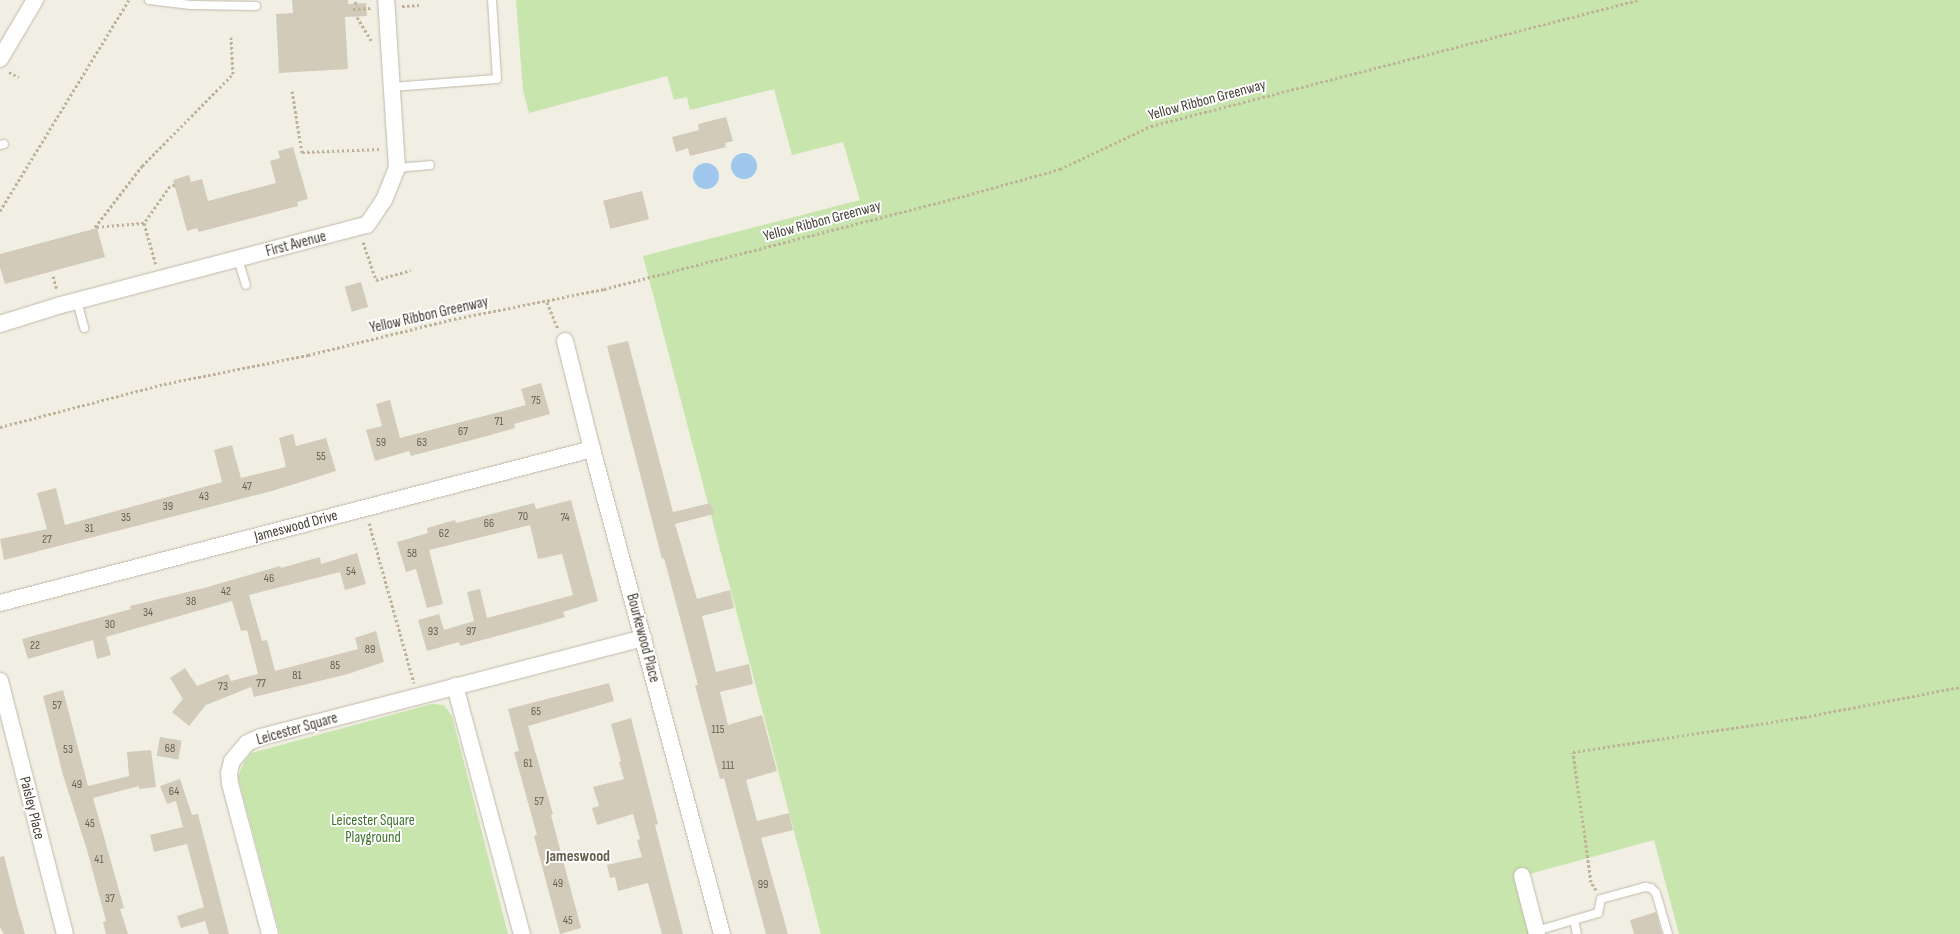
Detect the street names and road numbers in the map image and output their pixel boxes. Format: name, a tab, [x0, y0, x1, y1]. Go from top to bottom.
street label: Yellow Ribbon Greenway	[1146, 76, 1268, 124]
street label: Yellow Ribbon Greenway	[761, 197, 883, 245]
street label: First Avenue	[264, 227, 328, 261]
street label: Yellow Ribbon Greenway	[368, 293, 490, 337]
street label: Jameswood Drive	[252, 506, 340, 546]
street label: Bourkewood Place	[622, 592, 664, 684]
street label: Leicester Square	[254, 709, 340, 749]
street label: Paisley Place	[16, 775, 48, 841]

